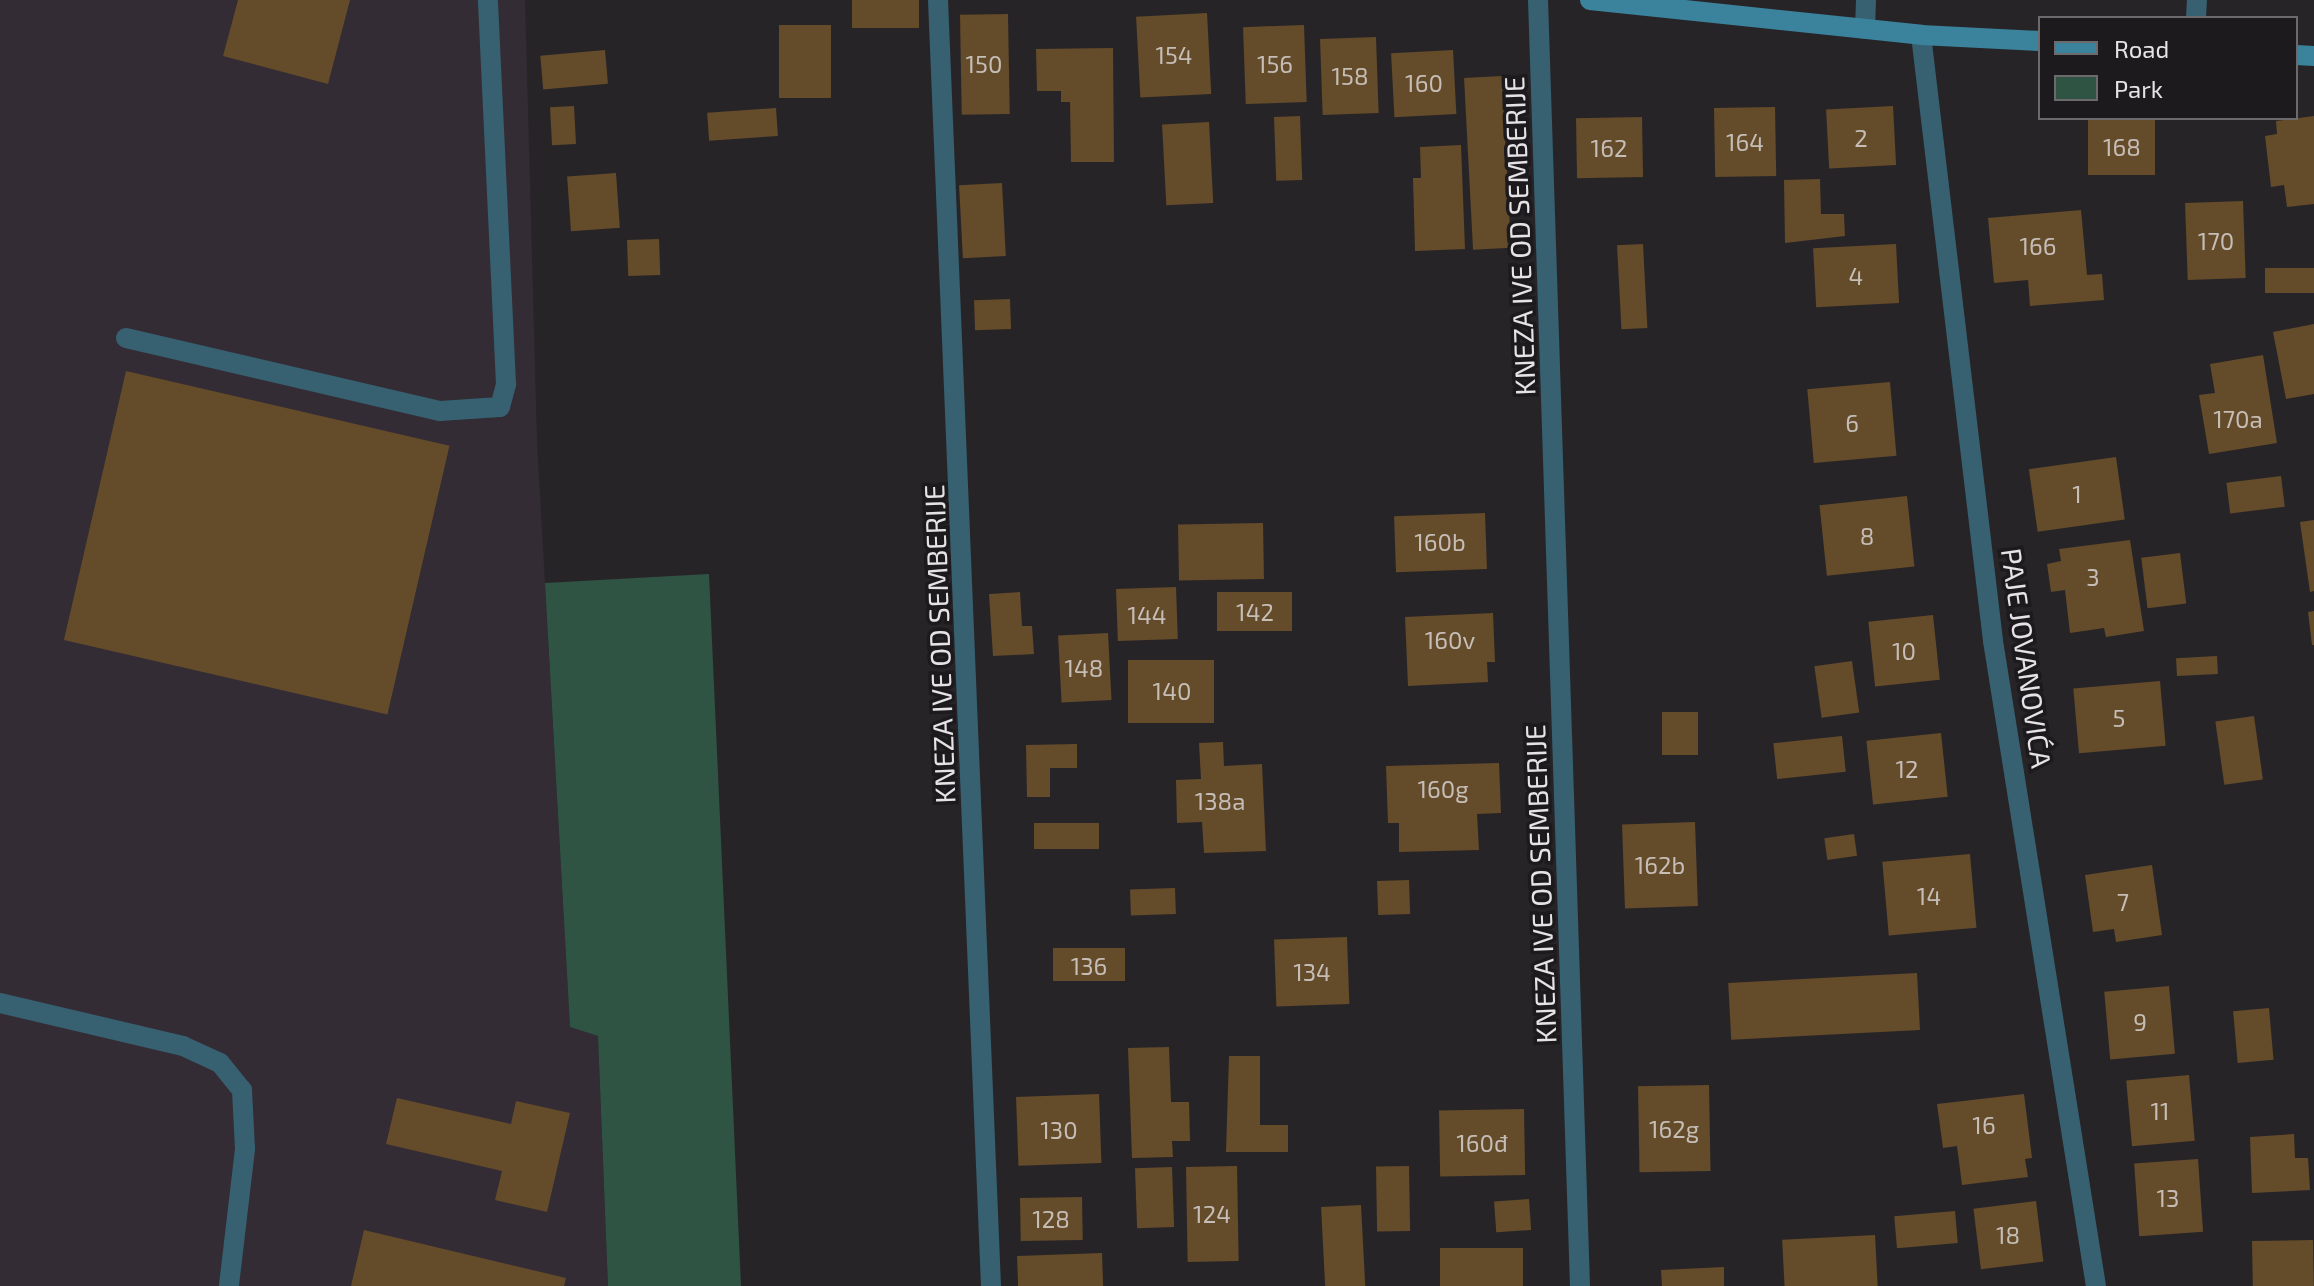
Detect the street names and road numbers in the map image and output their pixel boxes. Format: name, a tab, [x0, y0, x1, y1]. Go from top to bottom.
street label: KNEZA IVE OD SEMBERIJE	[1497, 75, 1541, 397]
street label: KNEZA IVE OD SEMBERIJE	[917, 483, 961, 805]
street label: PAJE JOVANOVIĆA	[1995, 546, 2059, 770]
street label: KNEZA IVE OD SEMBERIJE	[1518, 723, 1562, 1045]

